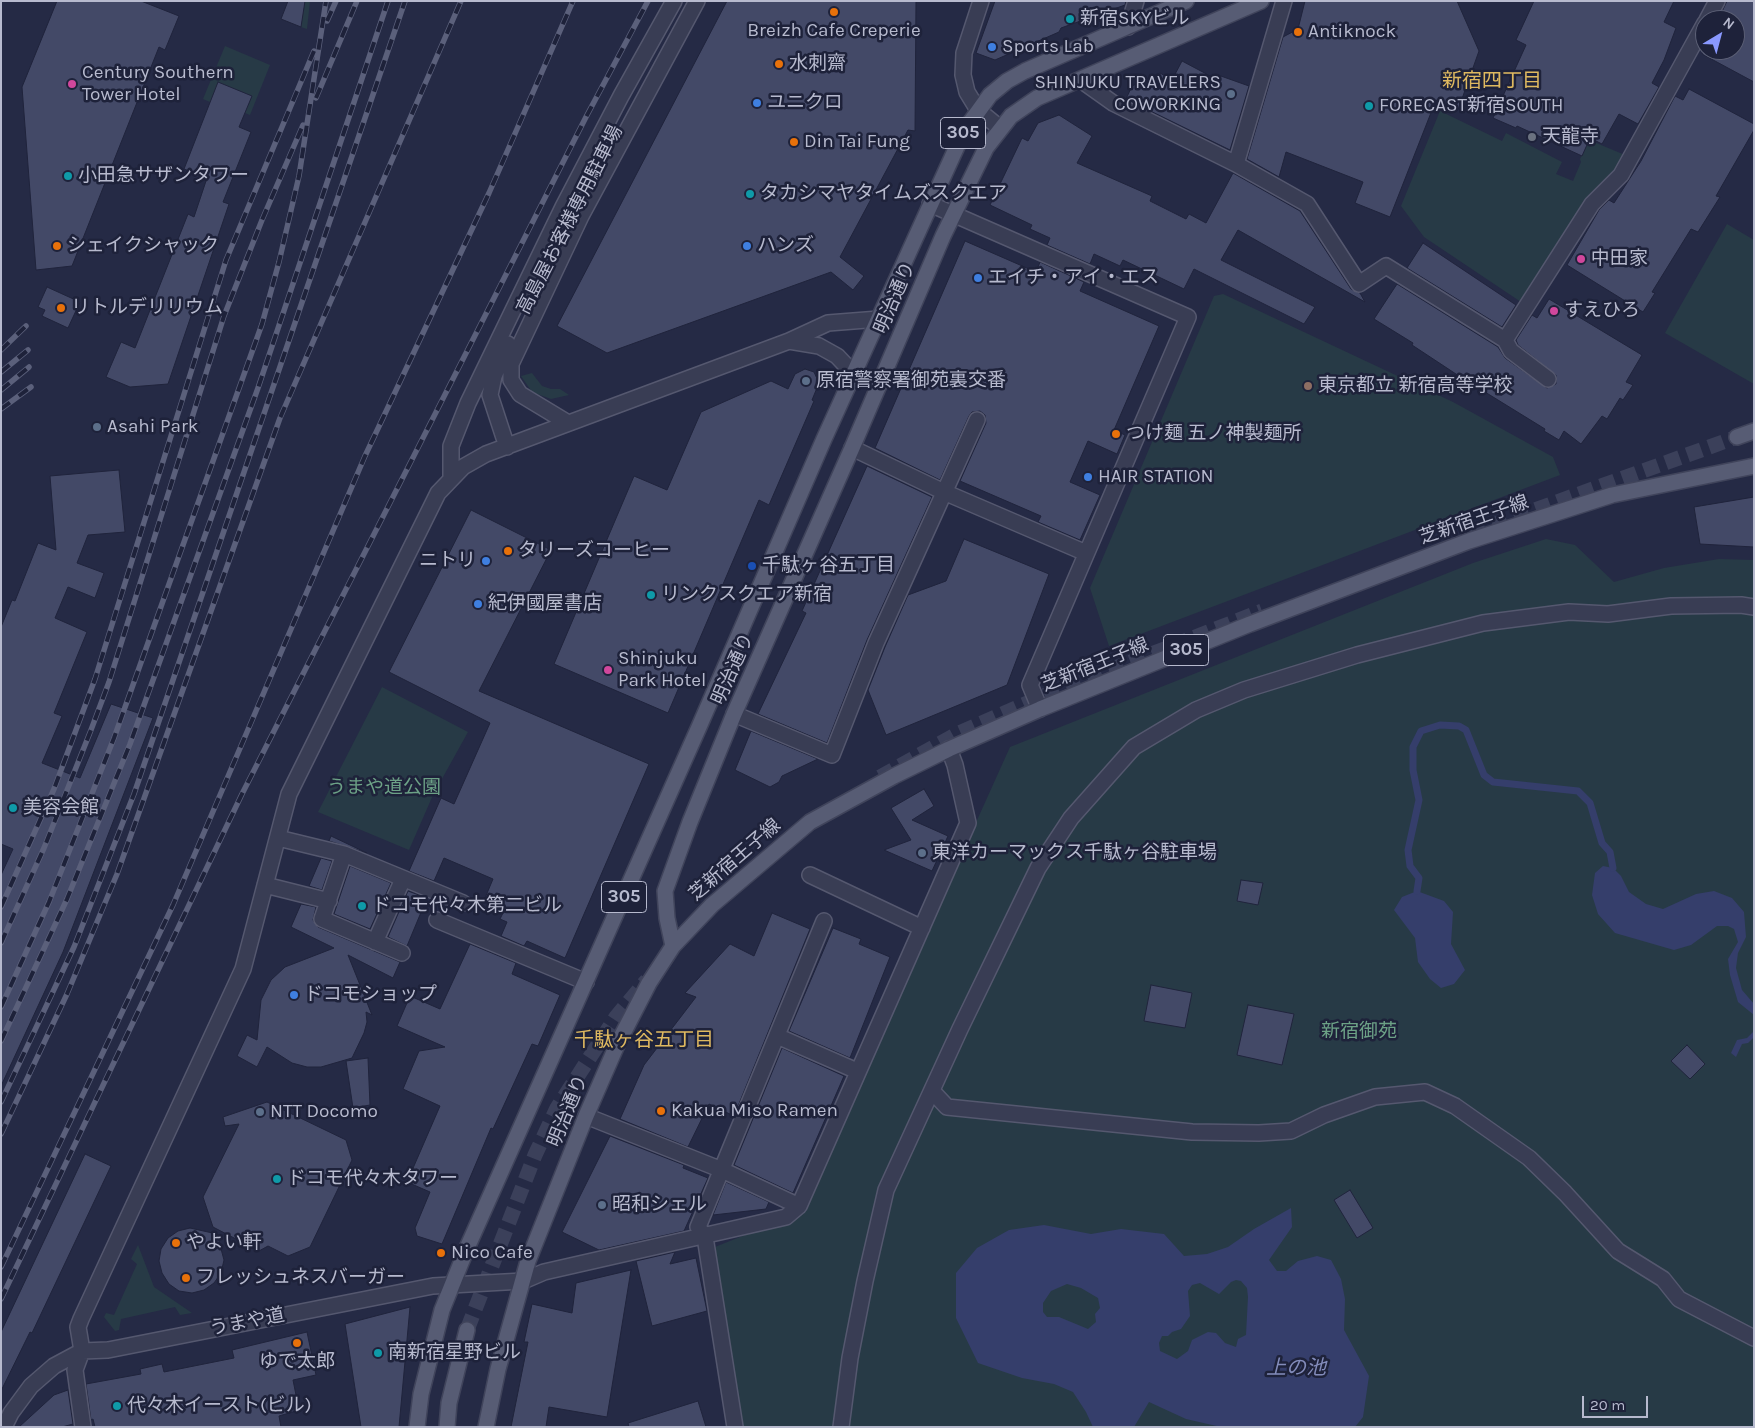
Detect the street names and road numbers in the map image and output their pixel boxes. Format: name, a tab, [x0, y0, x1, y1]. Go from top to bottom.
road number: 305	[940, 118, 986, 148]
street label: 高島屋お客様専用駐車場	[512, 122, 628, 318]
street label: 明治通り	[870, 259, 920, 337]
street label: 芝新宿王子線	[1416, 491, 1532, 549]
street label: 明治通り	[707, 630, 759, 708]
street label: 芝新宿王子線	[1038, 633, 1152, 697]
road number: 305	[1164, 634, 1208, 666]
street label: 芝新宿王子線	[685, 814, 785, 906]
road number: 305	[602, 882, 646, 912]
street label: 明治通り	[543, 1071, 593, 1151]
street label: うまや道	[208, 1304, 286, 1340]

